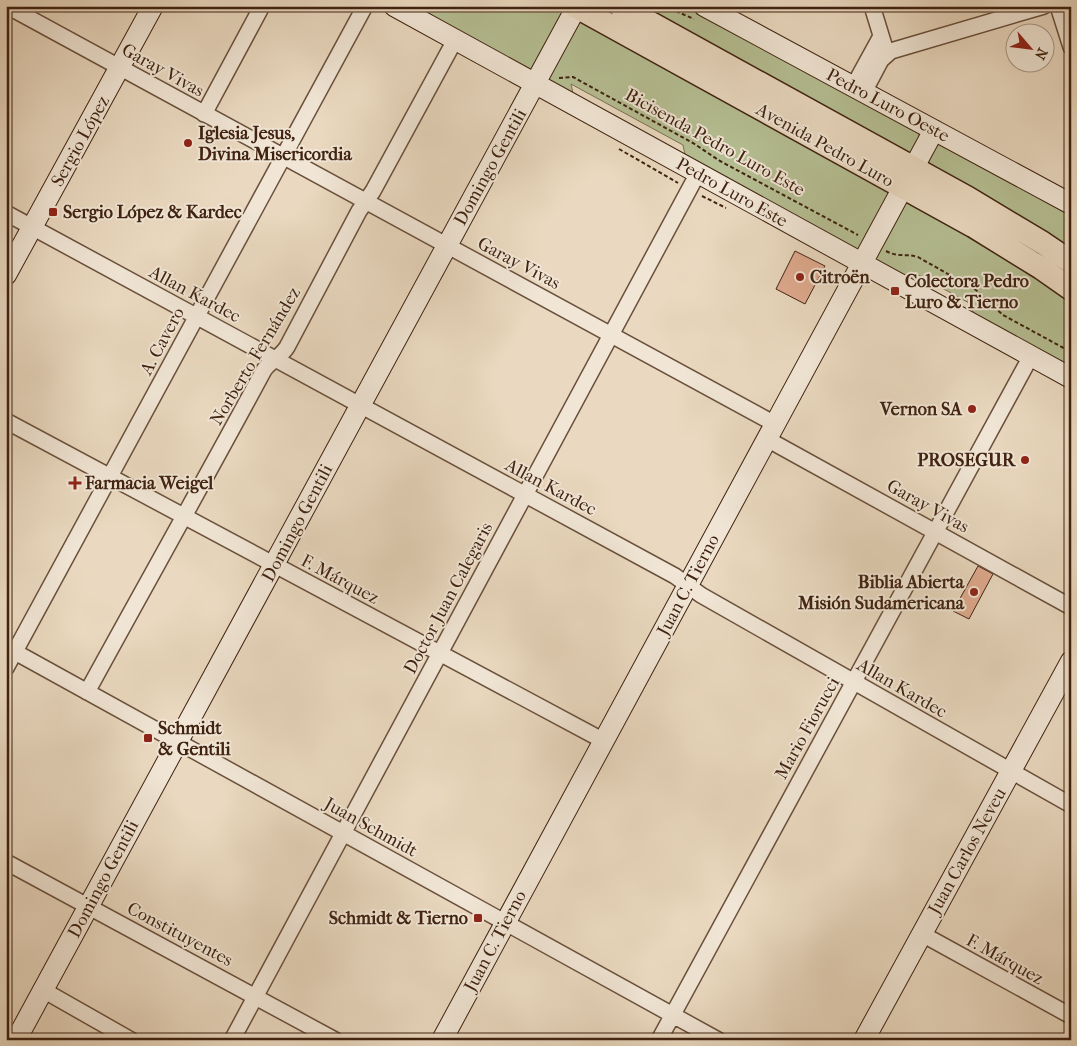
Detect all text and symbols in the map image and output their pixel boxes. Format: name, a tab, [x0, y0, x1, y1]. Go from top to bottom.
north arrow	[1004, 22, 1054, 72]
street label: Garay Vivas	[118, 39, 208, 102]
text: N	[1031, 45, 1051, 63]
street label: Pedro Luro Oeste	[823, 64, 953, 147]
street label: Bicisenda Pedro Luro Este	[621, 84, 809, 200]
street label: Sergio López	[47, 92, 114, 190]
street label: Avenida Pedro Luro	[752, 98, 897, 192]
street label: Domingo Gentili	[450, 105, 531, 229]
place label: Iglesia Jesus, Divina Misericordia	[198, 123, 352, 165]
marker: Iglesia Jesus, Divina Misericordia	[182, 137, 194, 149]
street label: Pedro Luro Este	[672, 152, 792, 232]
place label: Sergio López & Kardec	[63, 202, 242, 223]
marker: Sergio López & Kardec	[47, 206, 59, 218]
street label: Garay Vivas	[474, 233, 564, 294]
street label: Allan Kardec	[145, 261, 244, 327]
place label: Citroën	[810, 267, 870, 288]
marker: Citroën	[794, 271, 806, 283]
place label: Colectora Pedro Luro & Tierno	[905, 271, 1029, 313]
street label: Norberto Fernández	[206, 283, 305, 429]
marker: Colectora Pedro Luro & Tierno	[889, 285, 901, 297]
street label: A. Cavero	[135, 304, 189, 380]
place label: Vernon SA	[879, 399, 963, 420]
marker: Vernon SA	[966, 403, 978, 415]
place label: PROSEGUR	[917, 450, 1016, 471]
street label: Allan Kardec	[501, 454, 600, 520]
marker: PROSEGUR	[1019, 454, 1031, 466]
street label: Domingo Gentili	[258, 460, 338, 586]
place label: Farmacia Weigel	[84, 473, 214, 494]
street label: Garay Vivas	[883, 475, 973, 538]
marker: Farmacia Weigel	[69, 477, 81, 489]
street label: Doctor Juan Calegaris	[400, 518, 497, 678]
street label: Juan C. Tierno	[652, 531, 724, 641]
street label: F. Márquez	[297, 550, 382, 609]
place label: Biblia Abierta Misión Sudamericana	[797, 572, 965, 614]
marker: Biblia Abierta Misión Sudamericana	[968, 586, 980, 598]
street label: Allan Kardec	[852, 654, 950, 723]
street label: Mario Fiorucci	[771, 673, 844, 783]
place label: Schmidt & Gentili	[158, 718, 231, 760]
marker: Schmidt & Gentili	[142, 732, 154, 744]
street label: Juan Carlos Neveu	[923, 784, 1011, 920]
street label: Juan Schmidt	[319, 792, 421, 862]
street label: Domingo Gentili	[64, 816, 144, 942]
street label: Juan C. Tierno	[459, 887, 531, 997]
street label: Constituyentes	[123, 898, 236, 971]
place label: Schmidt & Tierno	[329, 908, 468, 929]
marker: Schmidt & Tierno	[472, 912, 484, 924]
street label: F. Márquez	[963, 930, 1047, 989]

